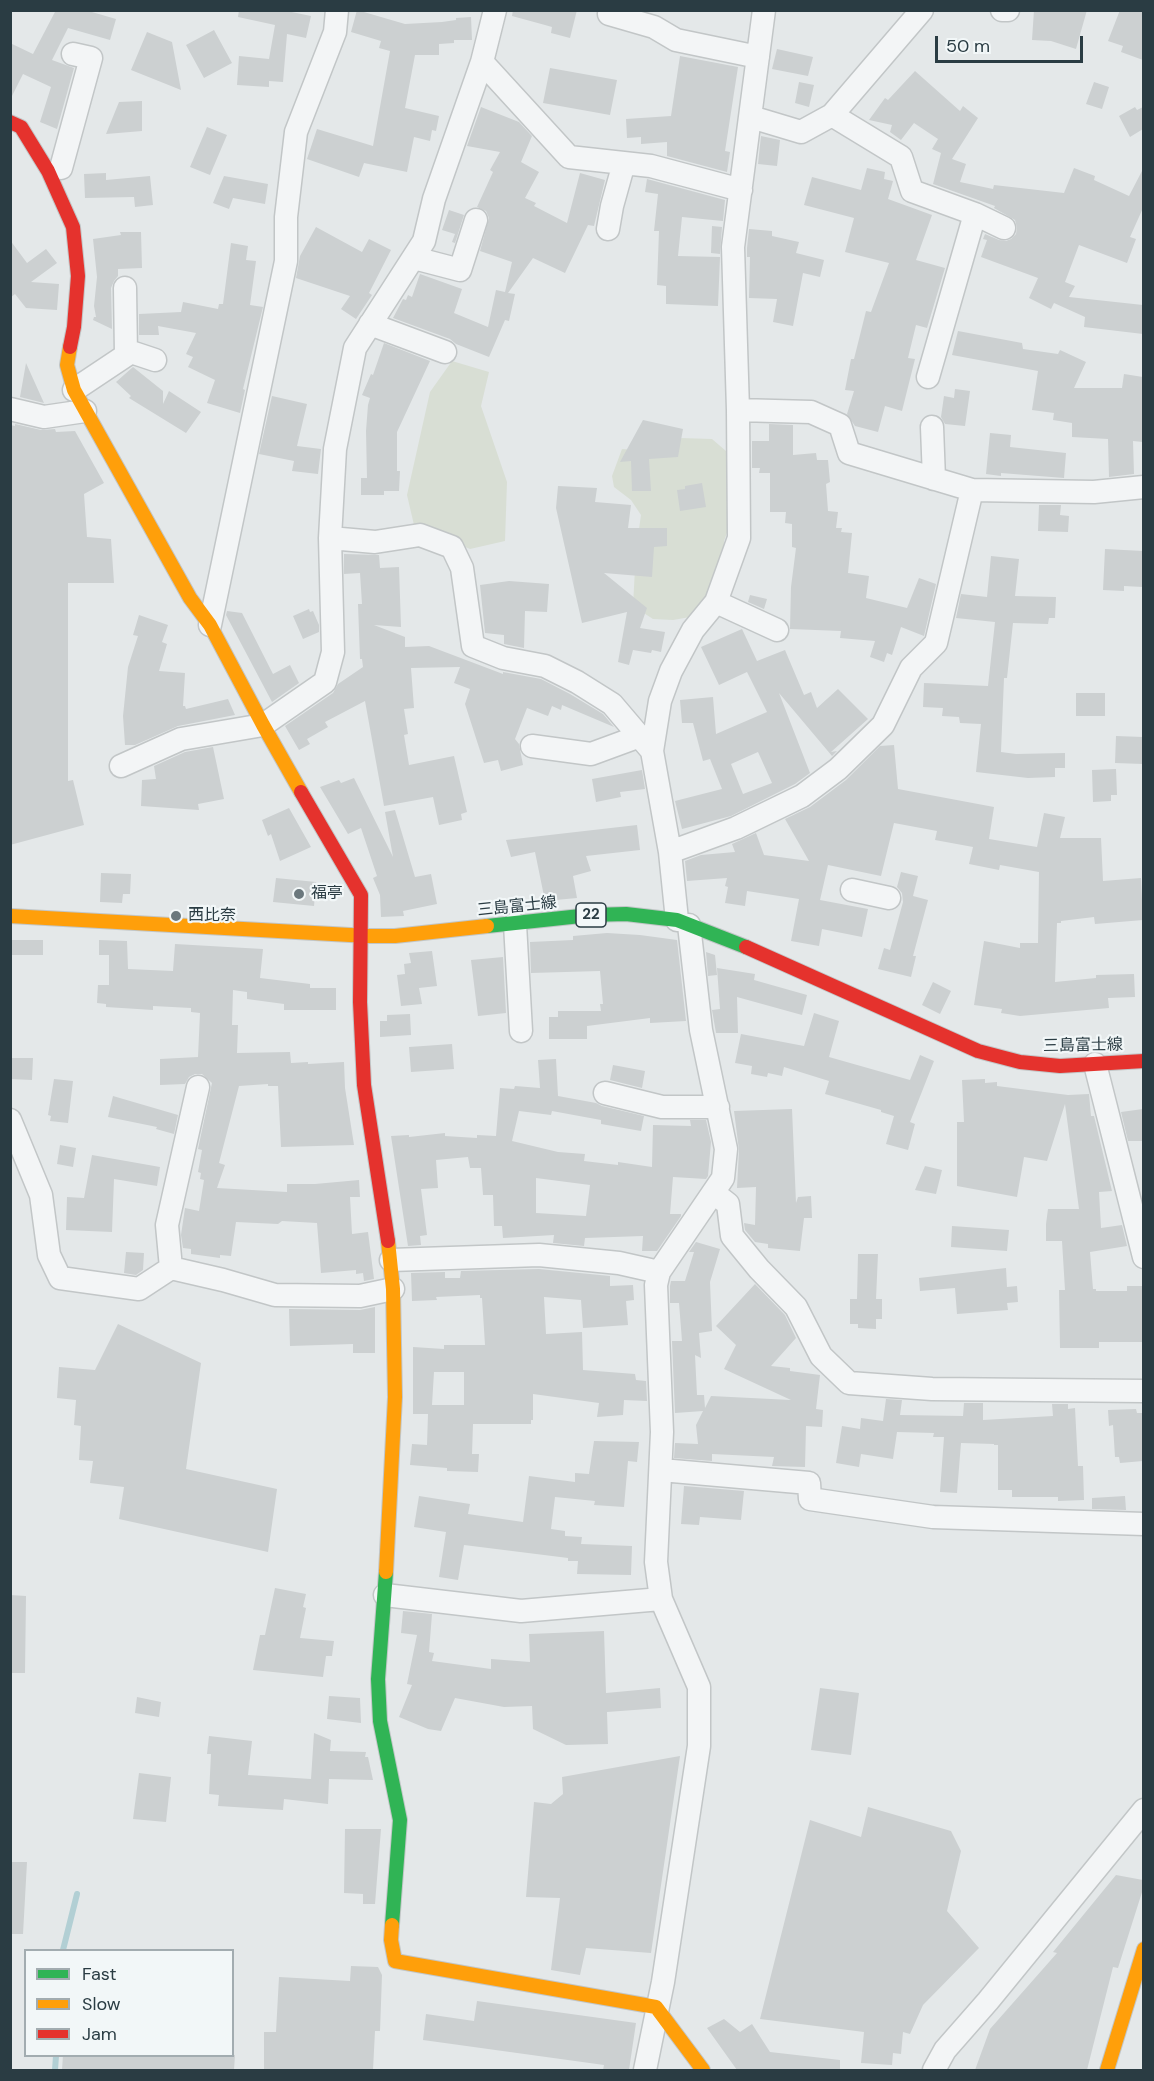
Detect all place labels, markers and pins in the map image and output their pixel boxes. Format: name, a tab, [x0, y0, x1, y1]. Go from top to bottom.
place label: 福亭	[311, 884, 343, 904]
marker: 福亭	[292, 887, 306, 901]
place label: 西比奈	[188, 906, 236, 926]
marker: 西比奈	[169, 909, 183, 923]

